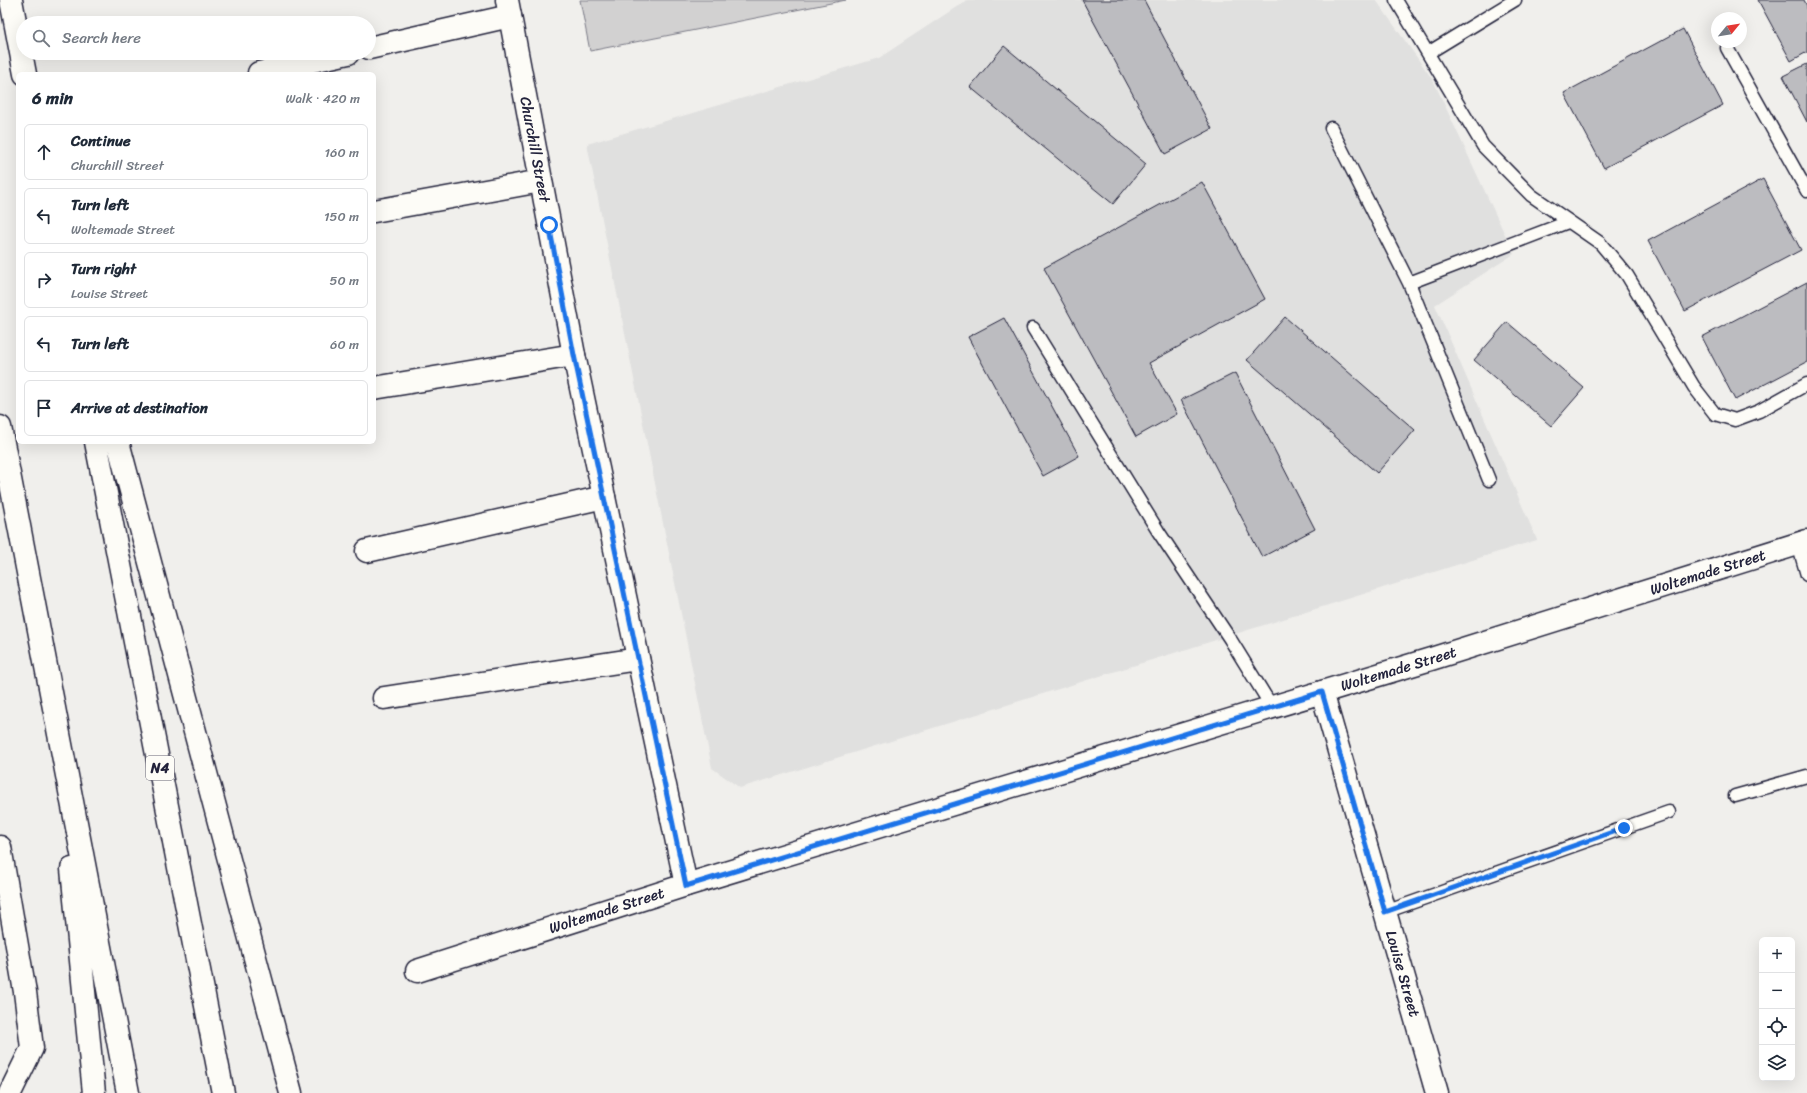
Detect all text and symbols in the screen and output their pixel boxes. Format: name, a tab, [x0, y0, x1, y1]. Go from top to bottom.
north arrow	[1711, 12, 1747, 48]
search box	[16, 16, 376, 60]
text: Search here	[62, 25, 141, 51]
icon: search	[30, 27, 52, 49]
text: 6 min	[32, 83, 73, 113]
text: Walk · 420 m	[285, 87, 360, 110]
street label: Churchill Street	[512, 94, 558, 205]
text: Continue	[71, 128, 131, 154]
icon: ahead	[33, 141, 55, 163]
text: 160 m	[324, 141, 359, 164]
text: Churchill Street	[71, 154, 164, 177]
text: Turn left	[71, 192, 129, 218]
icon: left	[33, 205, 55, 227]
text: 150 m	[324, 205, 359, 228]
route start	[540, 216, 558, 234]
text: Woltemade Street	[71, 218, 175, 241]
text: Turn right	[71, 256, 136, 282]
icon: right	[33, 269, 55, 291]
text: 50 m	[329, 269, 359, 292]
text: Louise Street	[71, 282, 148, 305]
text: Turn left	[71, 331, 129, 357]
icon: left	[33, 333, 55, 355]
text: 60 m	[330, 333, 359, 356]
text: Arrive at destination	[71, 395, 208, 421]
icon: arrive	[33, 397, 55, 419]
street label: Woltemade Street	[1647, 542, 1769, 603]
street label: Woltemade Street	[1337, 639, 1460, 699]
road number: N4	[146, 756, 174, 780]
route end	[1615, 819, 1633, 837]
street label: Woltemade Street	[545, 880, 668, 941]
street label: Louise Street	[1378, 927, 1428, 1020]
map controls	[1759, 937, 1795, 1081]
button: +	[1759, 937, 1795, 973]
button: −	[1759, 973, 1795, 1009]
button: locate	[1759, 1009, 1795, 1045]
button: layers	[1759, 1045, 1795, 1081]

